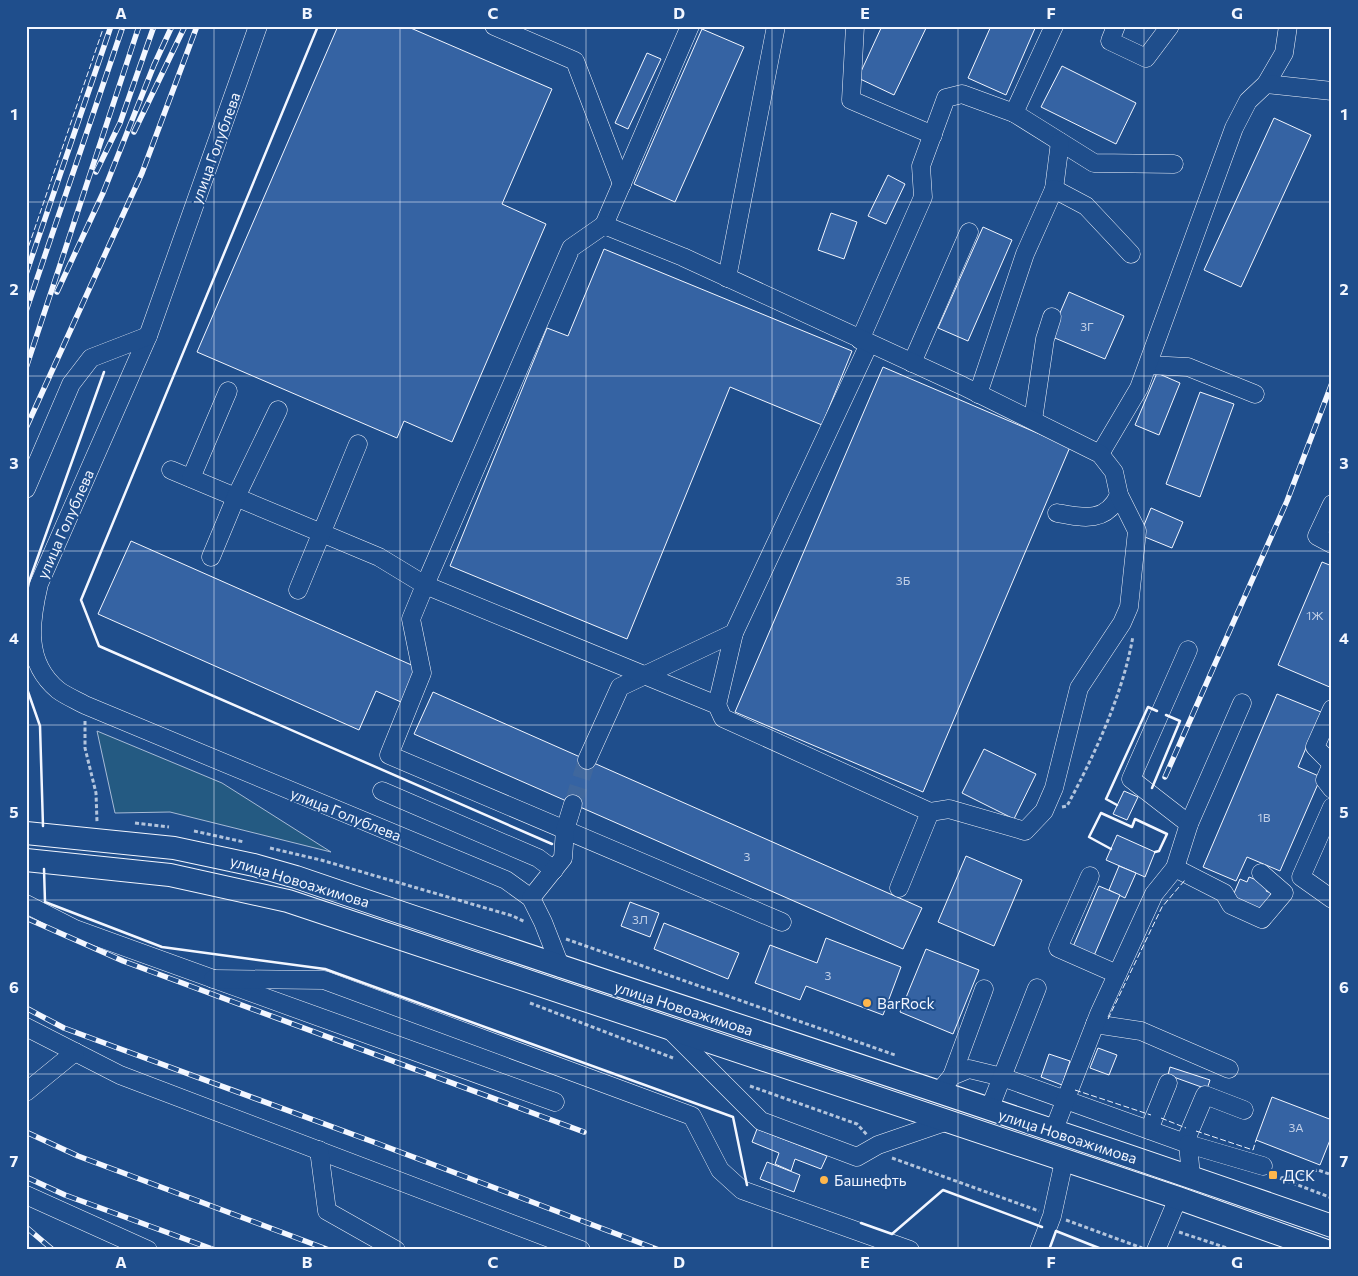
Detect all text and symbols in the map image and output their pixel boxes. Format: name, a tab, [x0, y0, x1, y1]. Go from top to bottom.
text: A	[115, 3, 127, 22]
text: B	[302, 3, 313, 22]
text: C	[488, 3, 499, 22]
text: D	[673, 3, 685, 22]
text: E	[860, 3, 870, 22]
text: F	[1046, 3, 1056, 22]
text: G	[1231, 3, 1243, 22]
street label: улица Голублева	[186, 90, 244, 206]
text: 1	[10, 104, 18, 123]
text: 1	[1340, 104, 1348, 123]
text: 2	[9, 279, 19, 298]
text: 2	[1339, 279, 1349, 298]
house number: 3Г	[1080, 319, 1094, 333]
text: 3	[9, 453, 19, 472]
text: 3	[1339, 453, 1349, 472]
street label: улица Голублева	[33, 467, 97, 581]
house number: 3Б	[896, 573, 911, 587]
house number: 1Ж	[1306, 608, 1324, 622]
text: 4	[9, 628, 19, 647]
text: 4	[1339, 628, 1349, 647]
street label: улица Голублева	[288, 784, 404, 844]
text: 5	[9, 802, 19, 821]
text: 5	[1339, 802, 1349, 821]
house number: 1В	[1258, 810, 1271, 824]
house number: 3	[744, 849, 751, 863]
street label: улица Новоажимова	[228, 851, 372, 911]
house number: 3Л	[632, 912, 648, 926]
house number: 3	[825, 968, 832, 982]
text: 6	[9, 977, 19, 996]
street label: улица Новоажимова	[612, 977, 756, 1039]
text: 6	[1339, 977, 1349, 996]
place label: BarRock	[877, 994, 935, 1012]
marker: BarRock	[861, 997, 873, 1009]
street label: улица Новоажимова	[996, 1105, 1140, 1167]
house number: 3А	[1289, 1120, 1303, 1134]
text: 7	[10, 1151, 19, 1170]
text: 7	[1340, 1151, 1349, 1170]
place label: ДСК	[1283, 1166, 1315, 1184]
marker: ДСК	[1267, 1169, 1279, 1181]
place label: Башнефть	[834, 1171, 907, 1189]
marker: Башнефть	[818, 1174, 830, 1186]
text: A	[115, 1252, 127, 1271]
text: B	[302, 1252, 313, 1271]
text: C	[488, 1252, 499, 1271]
text: D	[673, 1252, 685, 1271]
text: E	[860, 1252, 870, 1271]
text: F	[1046, 1252, 1056, 1271]
text: G	[1231, 1252, 1243, 1271]

